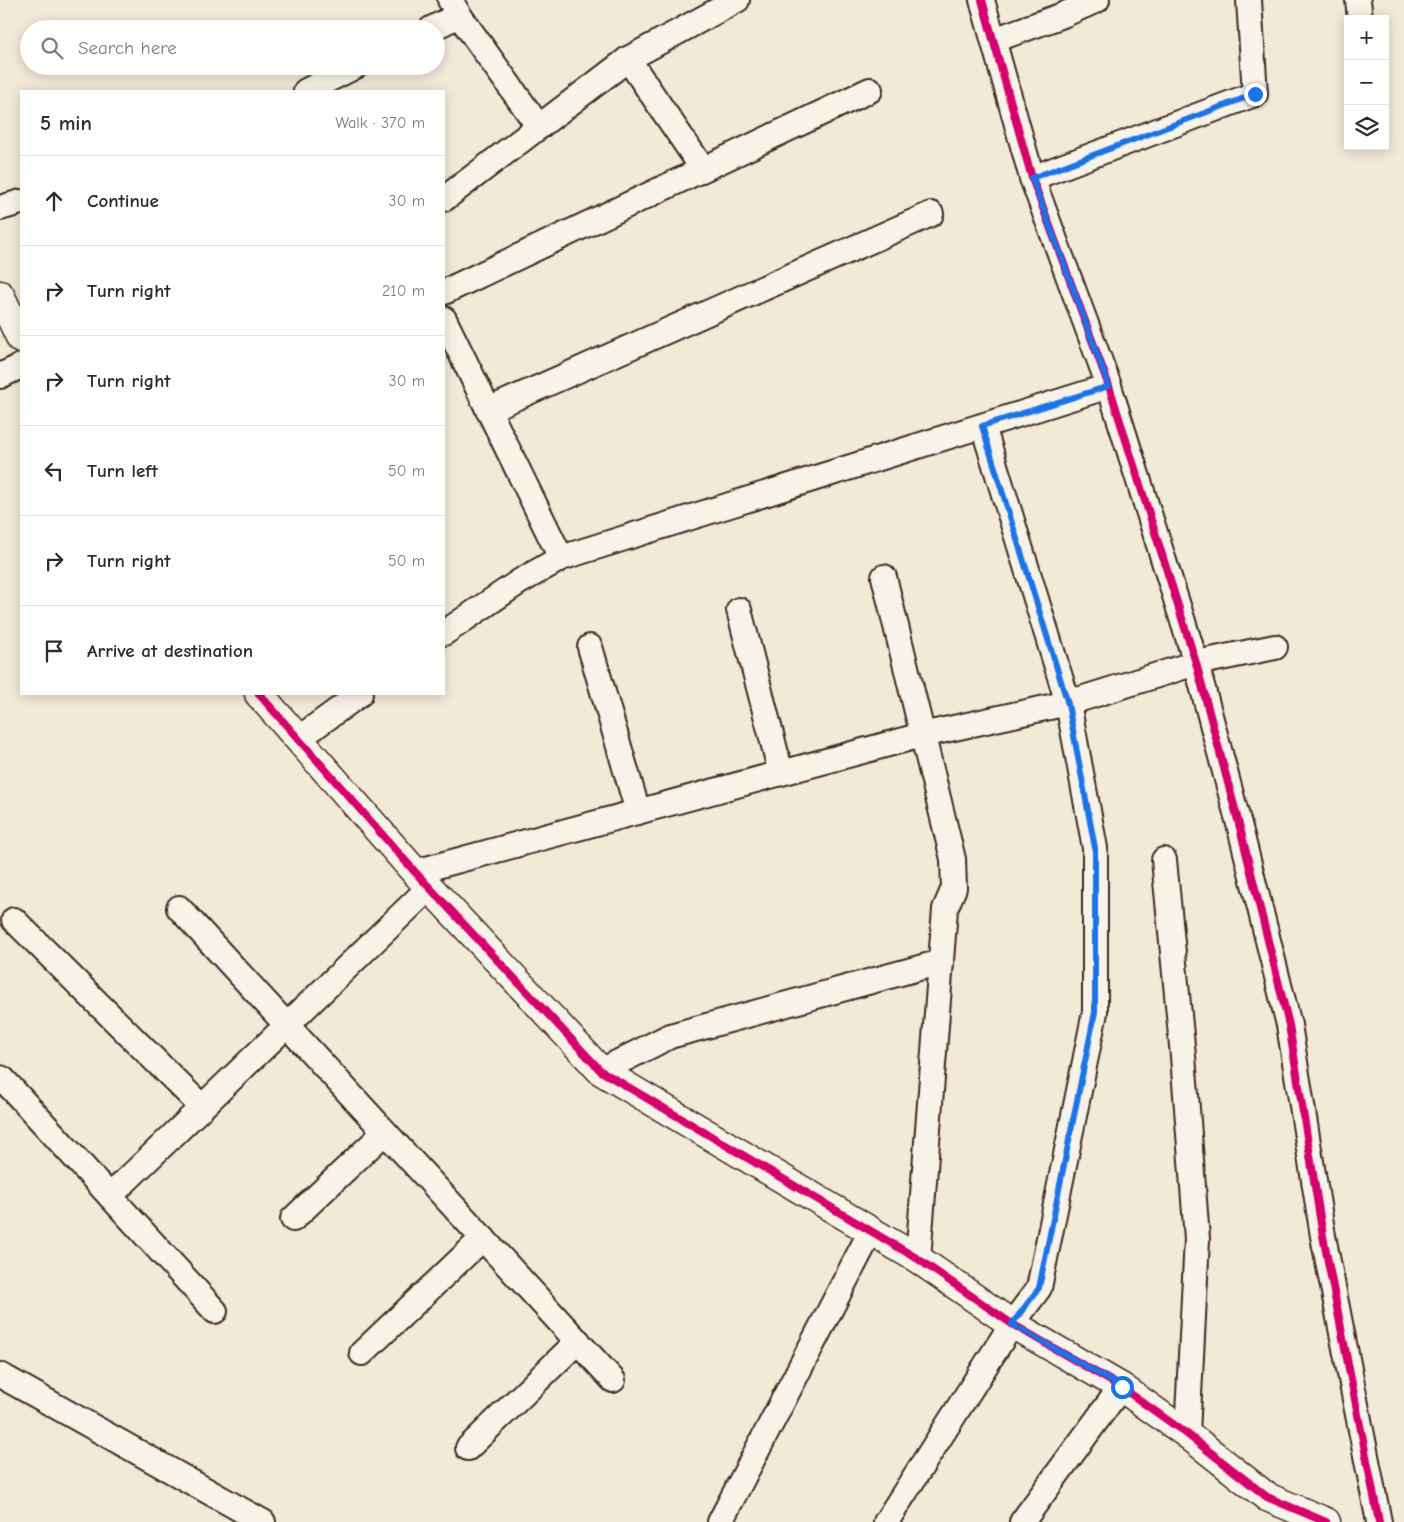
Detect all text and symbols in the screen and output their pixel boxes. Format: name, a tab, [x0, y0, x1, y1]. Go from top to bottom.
map controls	[1344, 15, 1389, 150]
button: +	[1344, 15, 1389, 60]
search box	[20, 20, 445, 75]
icon: search	[38, 34, 66, 62]
text: Search here	[78, 37, 177, 59]
button: −	[1344, 60, 1389, 105]
route end	[1244, 83, 1267, 106]
button: layers	[1344, 105, 1389, 150]
text: 5 min	[40, 111, 92, 135]
text: Walk · 370 m	[335, 114, 425, 132]
icon: ahead	[40, 187, 68, 215]
text: Continue	[87, 190, 159, 212]
text: 30 m	[389, 192, 425, 210]
icon: right	[40, 277, 68, 305]
text: Turn right	[87, 280, 171, 302]
text: 210 m	[382, 282, 425, 300]
icon: right	[40, 367, 68, 395]
text: Turn right	[87, 370, 171, 392]
text: 30 m	[389, 372, 425, 390]
icon: left	[40, 457, 68, 485]
text: Turn left	[87, 460, 158, 482]
text: 50 m	[388, 462, 425, 480]
icon: right	[40, 547, 68, 575]
text: Turn right	[87, 550, 171, 572]
text: 50 m	[388, 552, 425, 570]
icon: arrive	[40, 637, 68, 665]
text: Arrive at destination	[87, 640, 253, 662]
route start	[1111, 1376, 1134, 1399]

